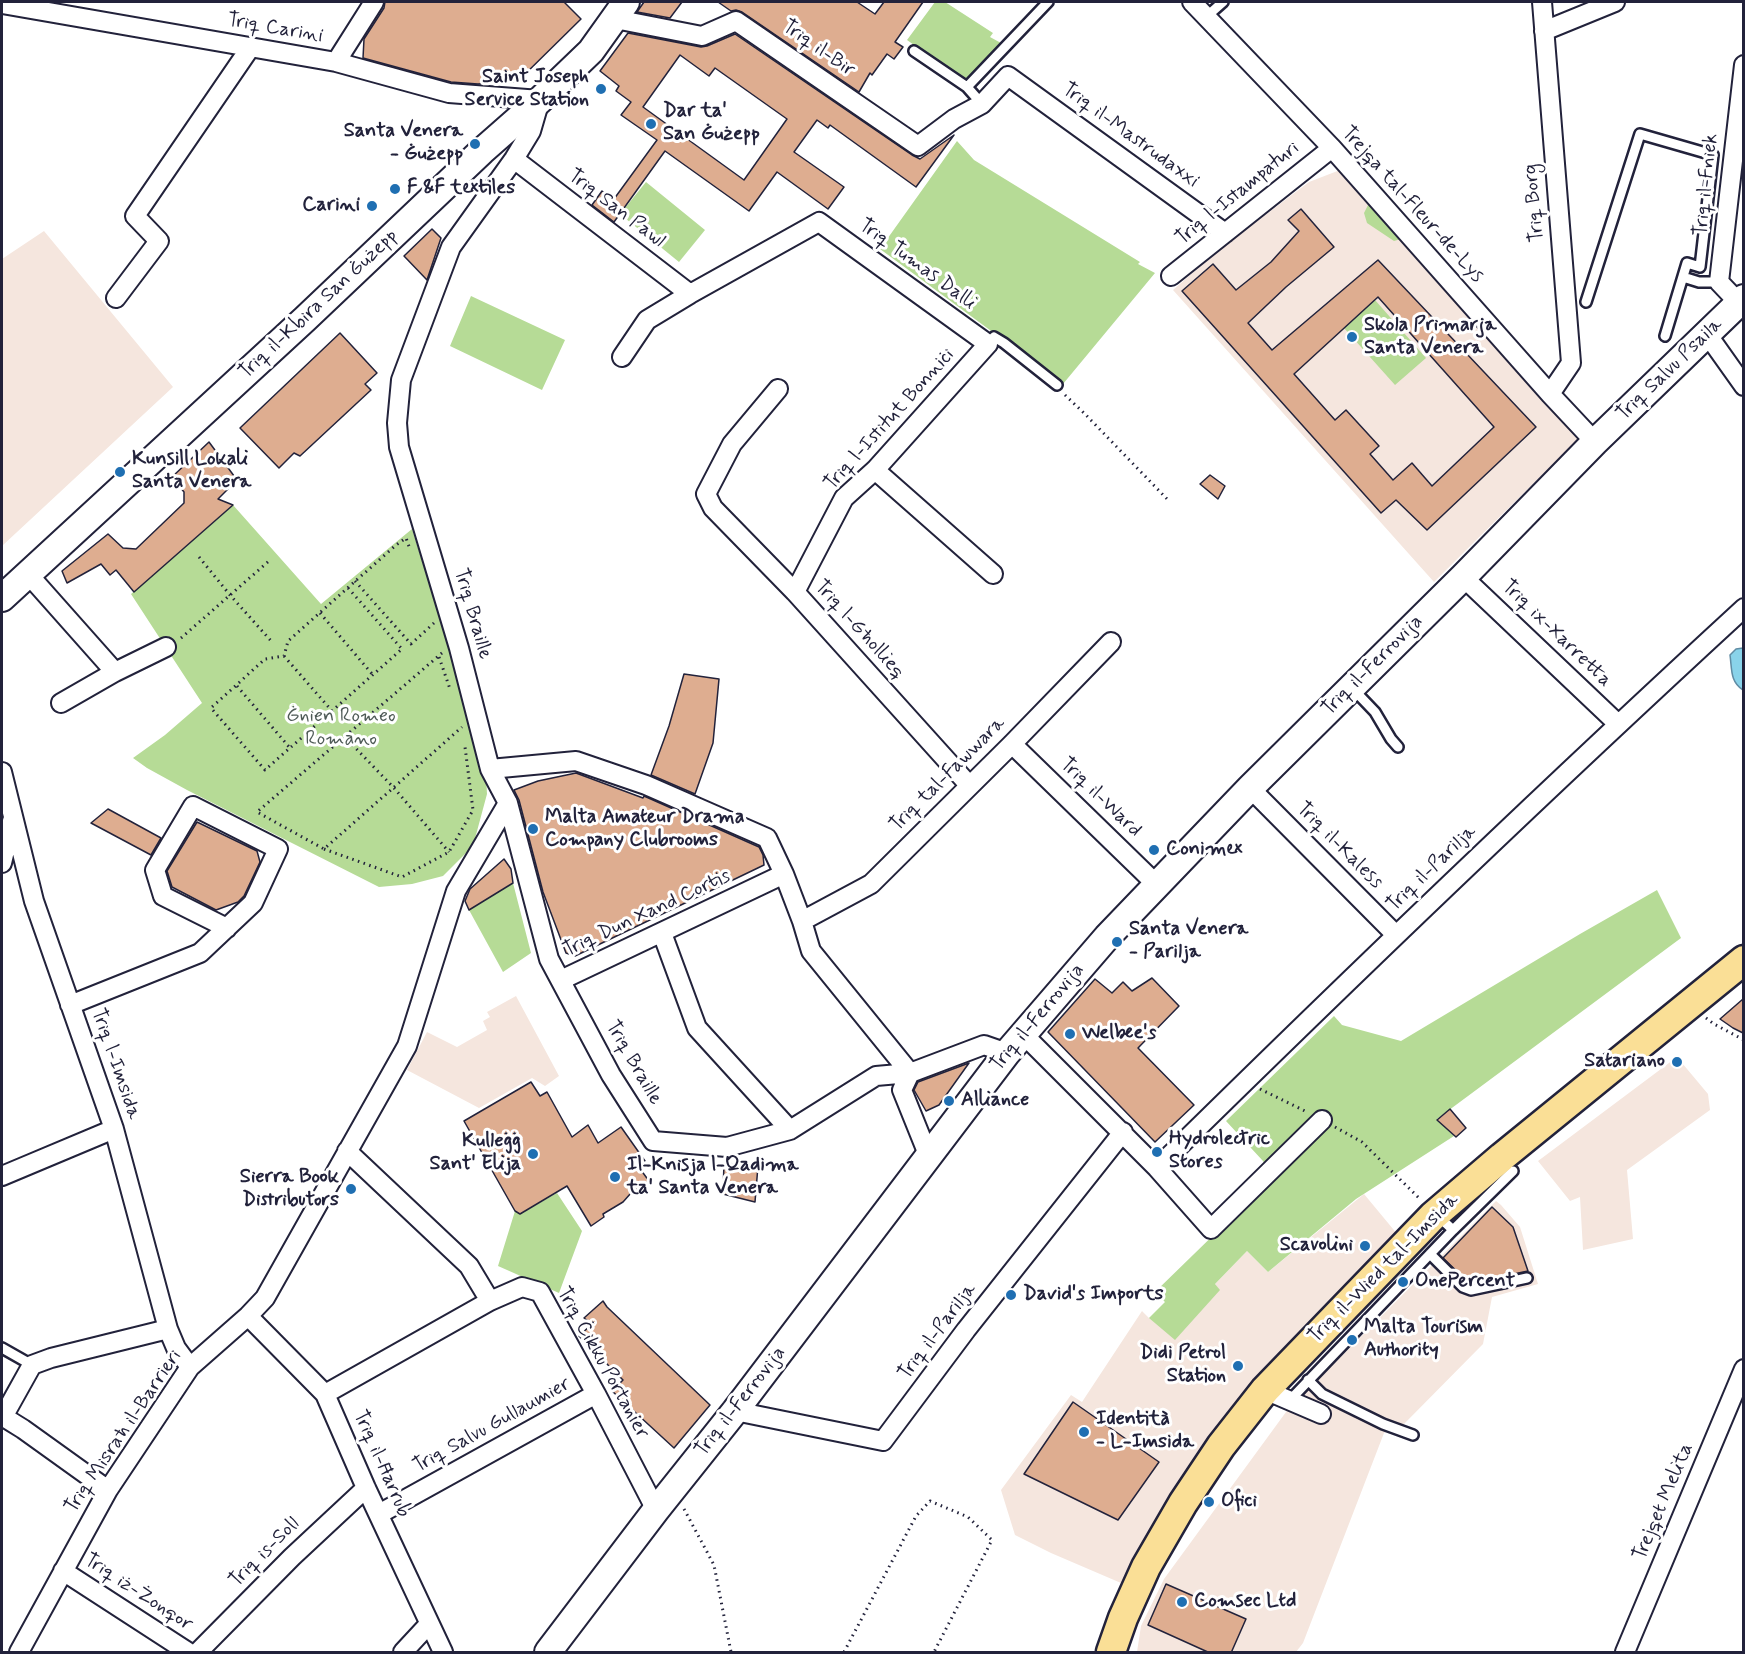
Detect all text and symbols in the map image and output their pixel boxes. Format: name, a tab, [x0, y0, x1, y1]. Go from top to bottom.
street label: Triq Carini	[225, 9, 325, 49]
street label: Triq il-Bir	[777, 15, 859, 83]
place label: Saint Joseph Service Station	[465, 66, 589, 113]
street label: Triq il-Mastrudaxxi	[1057, 78, 1203, 194]
marker: Saint Joseph Service Station	[594, 82, 608, 96]
place label: Dar ta' San Ġużepp	[663, 100, 760, 147]
marker: Dar ta' San Ġużepp	[644, 117, 658, 131]
place label: Santa Venera - Ġużepp	[344, 120, 463, 167]
street label: Trejqa tal-Fleur-de-Lys	[1336, 122, 1488, 288]
street label: Triq il-Fniek	[1690, 132, 1724, 238]
marker: Santa Venera - Ġużepp	[468, 137, 482, 151]
street label: Triq l-Istampaturi	[1171, 137, 1305, 251]
street label: Triq Borg	[1520, 163, 1550, 243]
street label: Triq San Pawl	[563, 165, 669, 253]
place label: F &F textiles	[407, 177, 515, 201]
marker: F &F textiles	[388, 182, 402, 196]
place label: Carini	[302, 194, 360, 218]
marker: Carini	[365, 199, 379, 213]
street label: Triq Tumas Dalli	[853, 214, 981, 316]
street label: Triq il-Kbira San Ġużepp	[234, 225, 404, 385]
street label: Triq Salvu Psaila	[1612, 313, 1728, 427]
place label: Skola Primarja Santa Venera	[1364, 314, 1496, 361]
marker: Skola Primarja Santa Venera	[1345, 330, 1359, 344]
street label: Triq l-Istitut Bonniċi	[820, 344, 960, 496]
place label: Kunsill Lokali Santa Venera	[132, 448, 251, 495]
marker: Kunsill Lokali Santa Venera	[113, 465, 127, 479]
street label: Triq Braille	[448, 566, 496, 662]
street label: Triq ix-Xarretta	[1496, 575, 1616, 693]
street label: Triq l-Għollieq	[808, 576, 910, 684]
street label: Triq il-Ferrovija	[1317, 610, 1429, 722]
park label: Ġnien Romeo Romano	[286, 705, 396, 752]
street label: Triq tal-Fawwara	[885, 712, 1011, 838]
street label: Triq il-Ward	[1054, 753, 1146, 843]
street label: Triq il-Kaless	[1290, 797, 1388, 895]
place label: Malta Amateur Drama Company Clubrooms	[545, 806, 745, 853]
street label: Triq il-Parilja	[1382, 820, 1482, 918]
marker: Malta Amateur Drama Company Clubrooms	[526, 822, 540, 836]
place label: Conimex	[1166, 838, 1243, 862]
marker: Conimex	[1147, 843, 1161, 857]
street label: Triq Dun Xand Cortis	[560, 865, 734, 963]
place label: Santa Venera - Parilja	[1129, 918, 1248, 965]
marker: Santa Venera - Parilja	[1110, 935, 1124, 949]
street label: Triq il-Ferrovija	[986, 959, 1090, 1077]
street label: Triq l-Imsida	[85, 1005, 145, 1123]
street label: Triq Braille	[599, 1017, 667, 1109]
place label: Welbee's	[1082, 1022, 1156, 1046]
marker: Welbee's	[1063, 1027, 1077, 1041]
place label: Satariano	[1584, 1050, 1665, 1074]
marker: Satariano	[1670, 1055, 1684, 1069]
place label: Alliance	[961, 1089, 1029, 1113]
marker: Alliance	[942, 1094, 956, 1108]
place label: Hydrolectric Stores	[1169, 1128, 1270, 1175]
place label: Kulleġġ Sant' Elija	[430, 1130, 521, 1177]
marker: Hydrolectric Stores	[1150, 1145, 1164, 1159]
marker: Kulleġġ Sant' Elija	[526, 1147, 540, 1161]
place label: Il-Knisja l-Qadima ta' Santa Venera	[627, 1154, 799, 1201]
place label: Sierra Book Distributors	[240, 1166, 339, 1213]
marker: Il-Knisja l-Qadima ta' Santa Venera	[608, 1170, 622, 1184]
marker: Sierra Book Distributors	[344, 1182, 358, 1196]
street label: Triq il-Wied tal-Imsida	[1304, 1189, 1464, 1349]
place label: Scavolini	[1280, 1234, 1353, 1258]
marker: Scavolini	[1358, 1239, 1372, 1253]
place label: OnePercent	[1415, 1270, 1515, 1294]
marker: OnePercent	[1396, 1275, 1410, 1289]
street label: Triq il-Parilja	[894, 1279, 982, 1385]
street label: Triq Ċikku Portanier	[550, 1283, 654, 1443]
place label: David's Imports	[1023, 1283, 1163, 1307]
marker: David's Imports	[1004, 1288, 1018, 1302]
place label: Malta Tourism Authority	[1364, 1316, 1483, 1363]
marker: Malta Tourism Authority	[1345, 1333, 1359, 1347]
street label: Triq il-Ferrovija	[690, 1342, 792, 1462]
place label: Didi Petrol Station	[1140, 1342, 1226, 1389]
street label: Triq Misraħ il-Barrieri	[60, 1346, 188, 1518]
marker: Didi Petrol Station	[1231, 1359, 1245, 1373]
street label: Triq Salvu Gullaumier	[409, 1373, 575, 1479]
street label: Triq il-Ħarrub	[347, 1407, 415, 1521]
place label: Identità - L-Imsida	[1096, 1408, 1194, 1455]
marker: Identità - L-Imsida	[1077, 1425, 1091, 1439]
street label: Trejqet Melita	[1629, 1440, 1699, 1564]
place label: Ofici	[1221, 1490, 1257, 1514]
marker: Ofici	[1202, 1495, 1216, 1509]
street label: Triq is-Soll	[225, 1513, 305, 1593]
street label: Triq iż-Żonqor	[79, 1549, 197, 1637]
place label: Comsec Ltd	[1194, 1590, 1296, 1614]
marker: Comsec Ltd	[1175, 1595, 1189, 1609]

